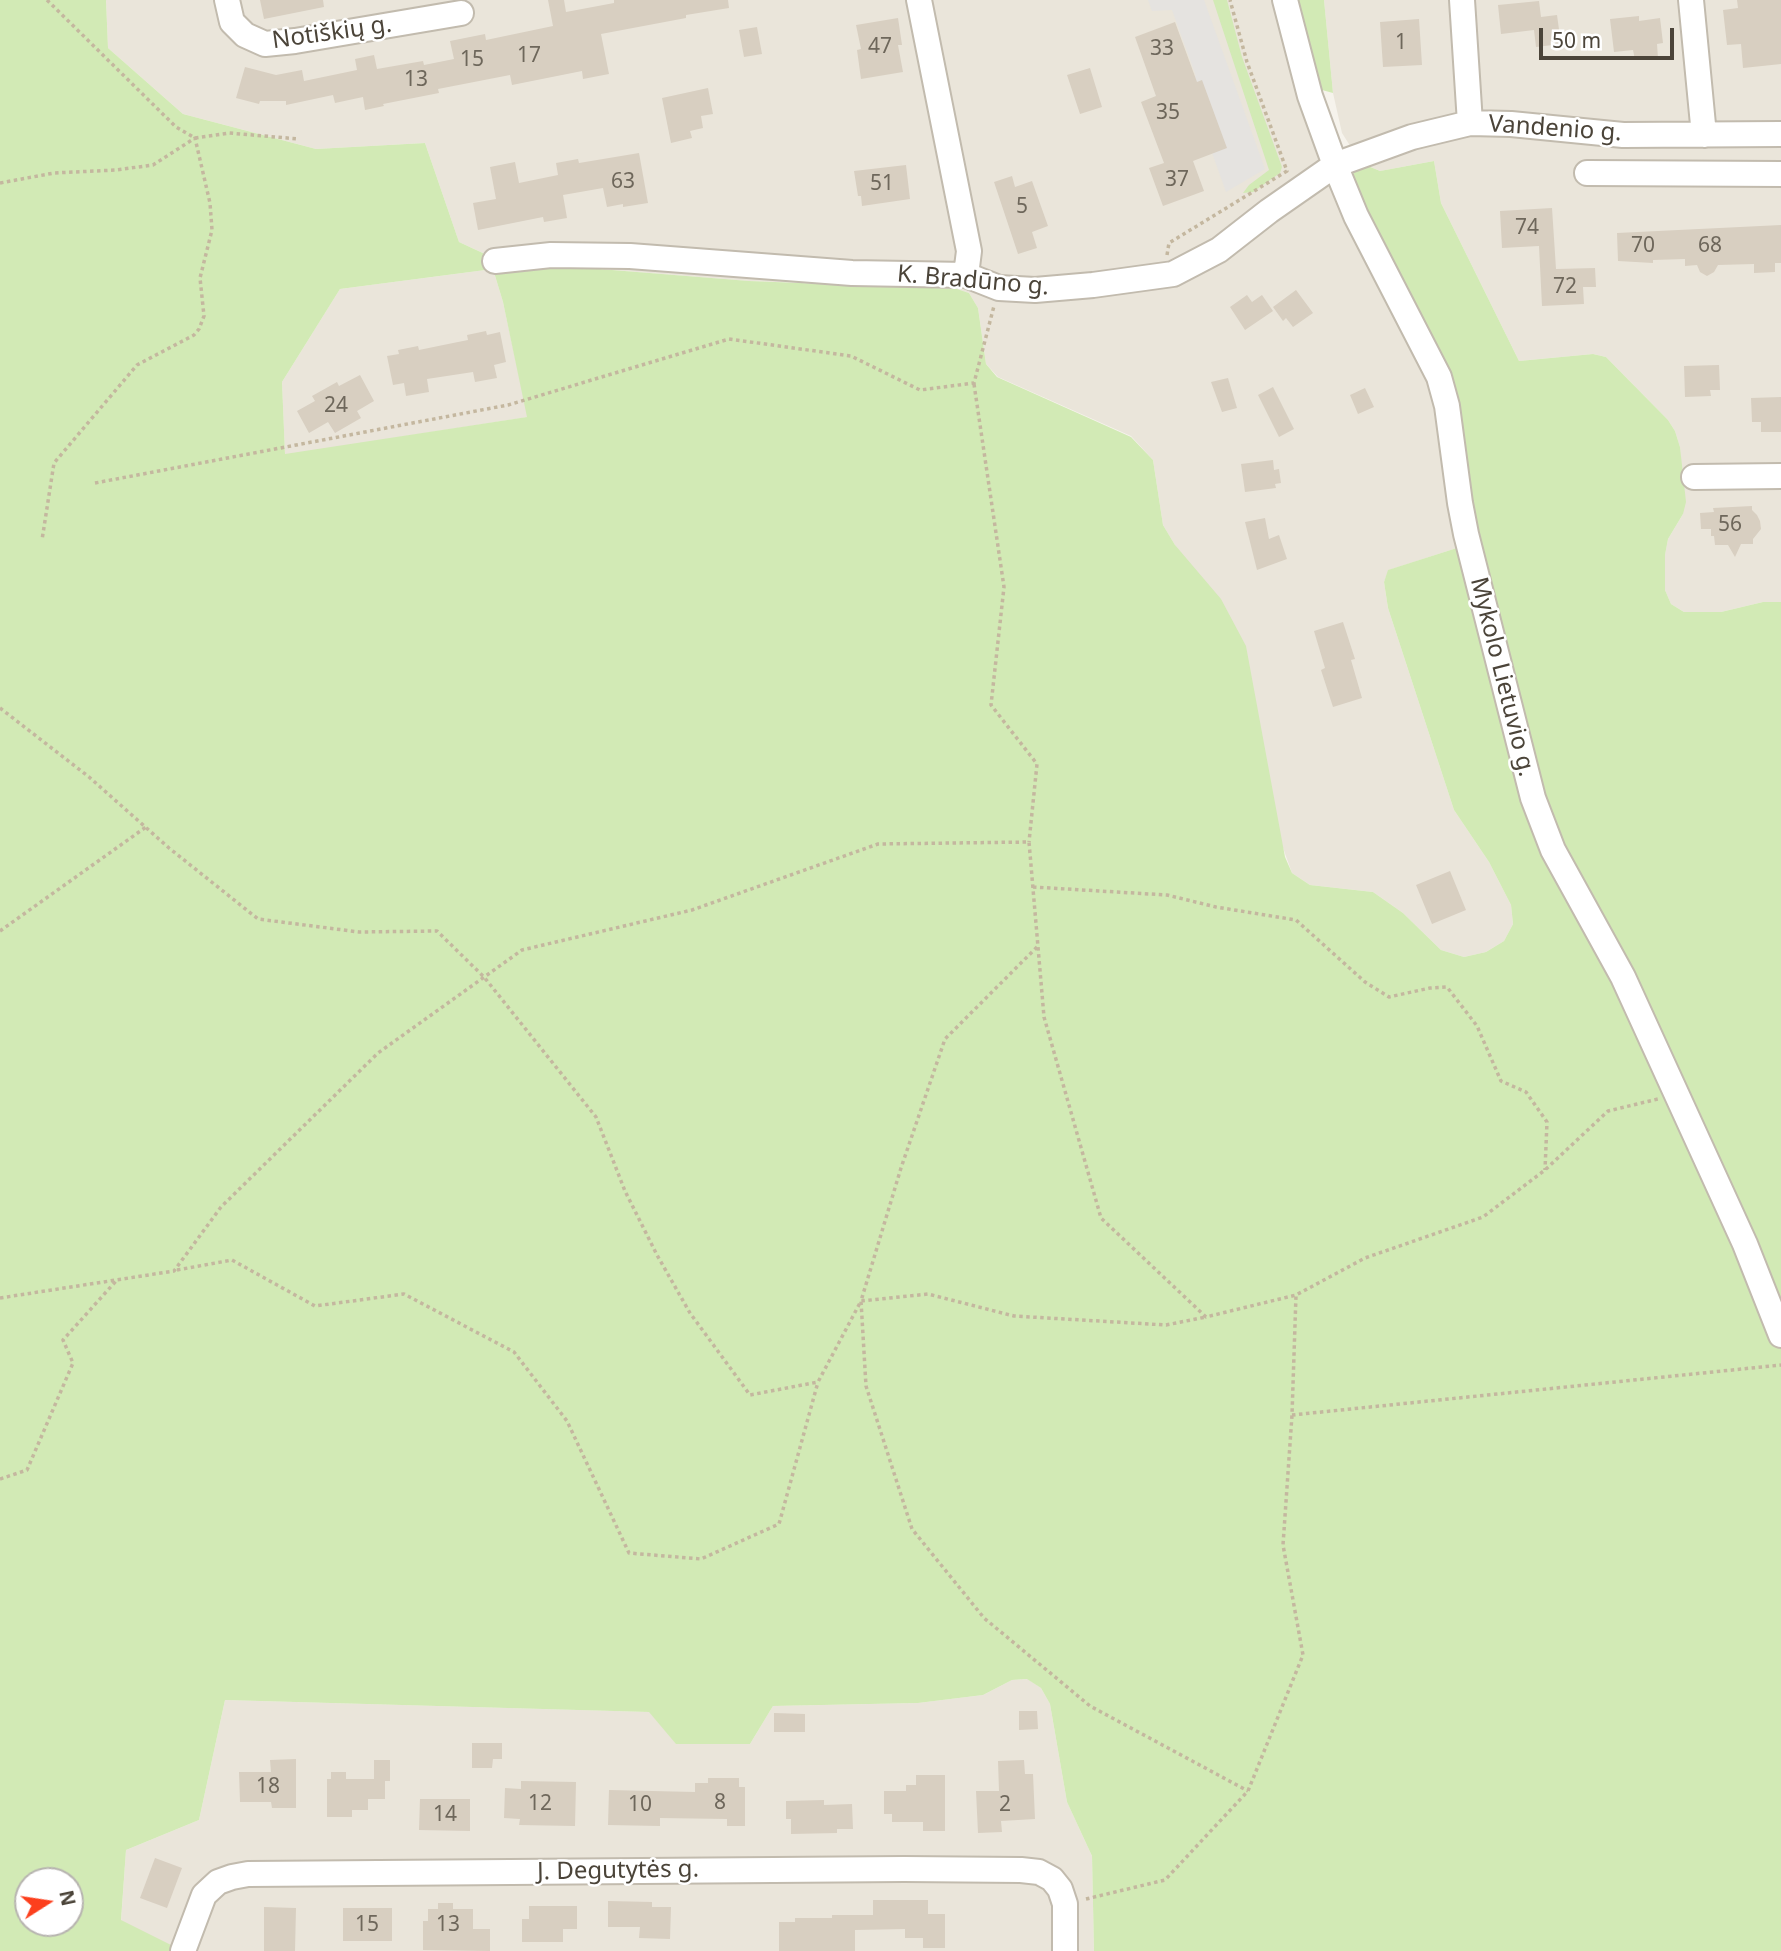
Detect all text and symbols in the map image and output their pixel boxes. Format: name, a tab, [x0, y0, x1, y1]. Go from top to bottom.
street label: Notiškių g.	[270, 10, 394, 56]
scale bar	[1543, 14, 1678, 58]
text: 50 m	[1552, 26, 1601, 54]
house number: 1	[1395, 30, 1407, 56]
house number: 47	[868, 34, 892, 60]
house number: 33	[1150, 36, 1174, 62]
house number: 17	[517, 43, 541, 69]
house number: 15	[460, 47, 484, 73]
house number: 13	[404, 67, 428, 93]
house number: 35	[1156, 100, 1180, 126]
street label: Vandenio g.	[1487, 110, 1623, 148]
house number: 37	[1165, 167, 1189, 193]
house number: 63	[611, 169, 635, 195]
house number: 51	[870, 171, 894, 197]
house number: 5	[1016, 194, 1028, 220]
house number: 74	[1515, 215, 1539, 241]
house number: 70	[1631, 233, 1655, 259]
house number: 68	[1698, 233, 1722, 259]
street label: K. Bradūno g.	[896, 260, 1050, 302]
house number: 72	[1553, 274, 1577, 300]
house number: 24	[324, 393, 348, 419]
house number: 56	[1718, 512, 1742, 538]
street label: Mykolo Lietuvio g.	[1463, 574, 1541, 780]
house number: 18	[256, 1774, 280, 1800]
house number: 8	[714, 1790, 726, 1816]
house number: 12	[528, 1791, 552, 1817]
house number: 10	[628, 1792, 652, 1818]
house number: 2	[999, 1792, 1011, 1818]
house number: 14	[433, 1802, 457, 1828]
street label: J. Degutytės g.	[537, 1855, 699, 1887]
north arrow	[14, 1867, 84, 1937]
text: N	[53, 1888, 82, 1908]
house number: 15	[355, 1912, 379, 1938]
house number: 13	[436, 1912, 460, 1938]

